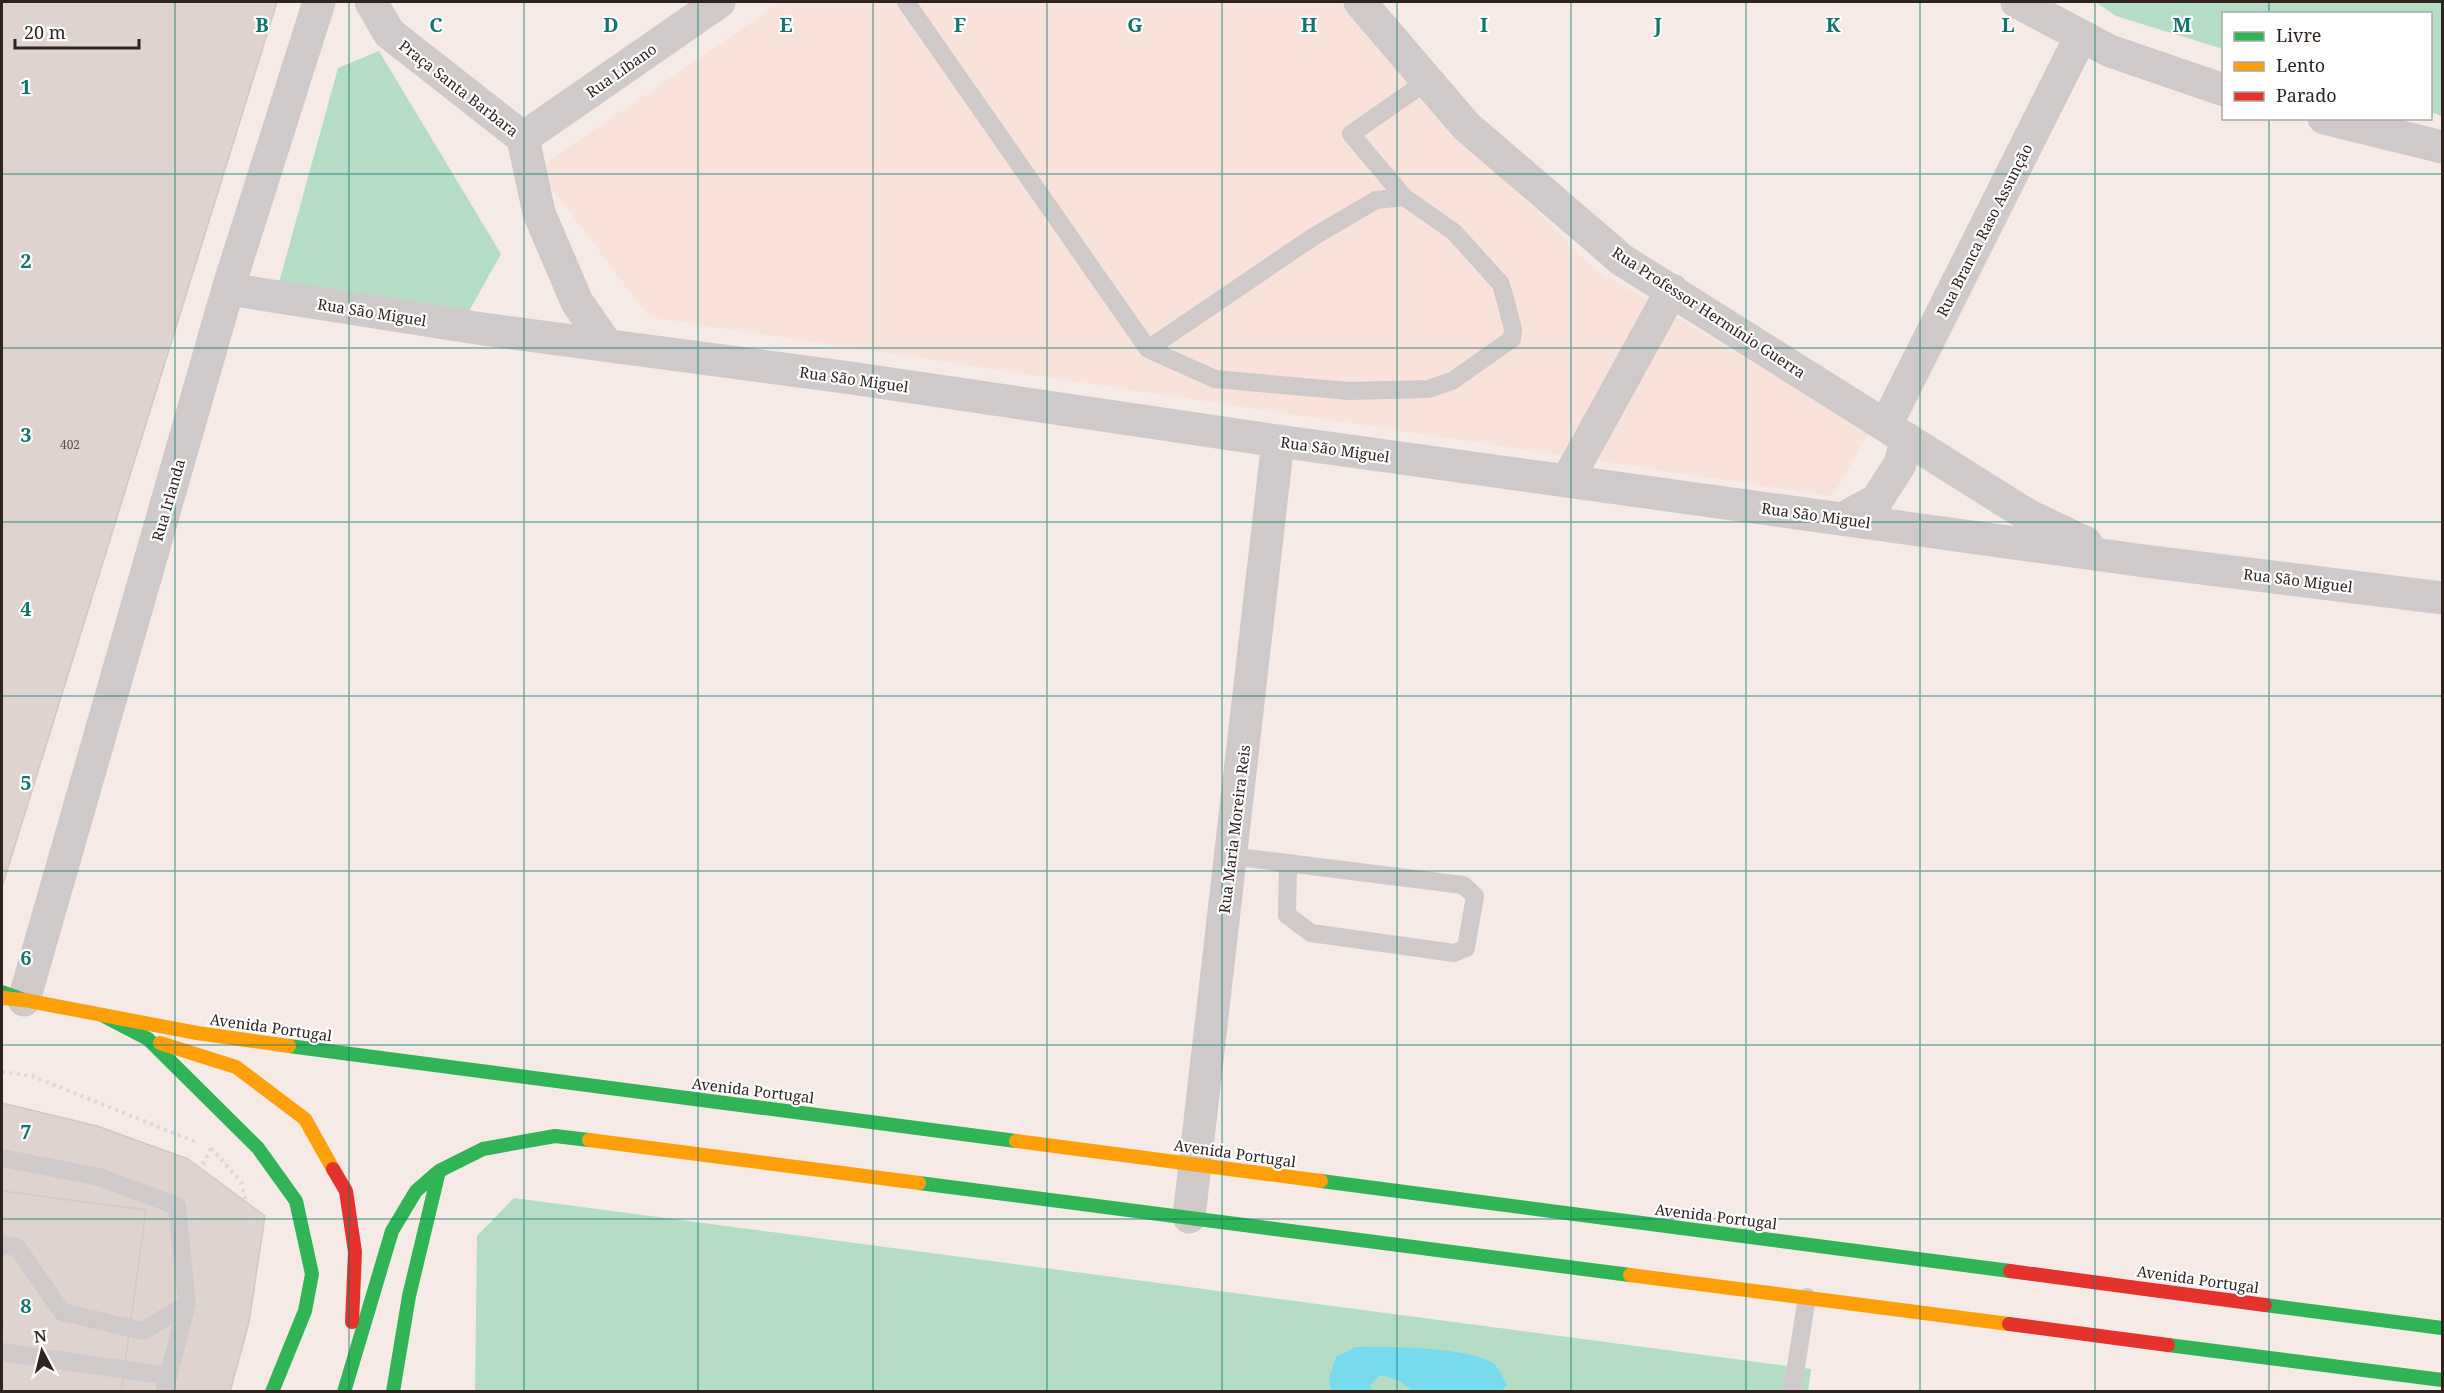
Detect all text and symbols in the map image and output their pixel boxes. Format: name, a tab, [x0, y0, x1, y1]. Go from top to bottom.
text: B	[255, 11, 269, 38]
text: C	[429, 11, 443, 38]
text: D	[603, 11, 619, 38]
text: E	[779, 11, 793, 38]
text: F	[954, 11, 966, 38]
text: G	[1127, 11, 1143, 38]
text: H	[1301, 11, 1317, 38]
text: I	[1480, 11, 1488, 38]
text: J	[1653, 11, 1662, 38]
text: K	[1826, 11, 1841, 38]
text: L	[2001, 11, 2015, 38]
text: M	[2172, 11, 2192, 38]
scale bar	[15, 12, 140, 50]
legend	[2222, 12, 2432, 120]
text: 20 m	[24, 20, 66, 44]
text: Livre	[2276, 23, 2322, 47]
street label: Praça Santa Barbara	[395, 35, 523, 141]
street label: Rua Líbano	[582, 38, 660, 102]
text: Lento	[2276, 53, 2325, 77]
text: 1	[20, 73, 32, 100]
text: Parado	[2276, 83, 2337, 107]
street label: Rua Branca Raso Assunção	[1932, 140, 2036, 320]
street label: Rua Professor Hermínio Guerra	[1608, 242, 1810, 382]
text: 2	[20, 247, 32, 274]
street label: Rua São Miguel	[316, 294, 428, 331]
street label: Rua São Miguel	[798, 361, 910, 397]
text: 3	[20, 421, 32, 448]
street label: Rua São Miguel	[1279, 431, 1391, 467]
house number: 402	[60, 436, 80, 453]
street label: Rua Irlanda	[147, 457, 189, 543]
street label: Rua São Miguel	[1760, 497, 1872, 533]
street label: Rua São Miguel	[2242, 563, 2354, 597]
text: 4	[20, 595, 32, 622]
street label: Rua Maria Moreira Reis	[1214, 743, 1254, 914]
text: 5	[20, 769, 32, 796]
text: 6	[20, 944, 32, 971]
street label: Avenida Portugal	[209, 1009, 334, 1046]
street label: Avenida Portugal	[691, 1073, 816, 1107]
text: 7	[20, 1118, 32, 1145]
street label: Avenida Portugal	[1173, 1135, 1298, 1172]
street label: Avenida Portugal	[1654, 1199, 1779, 1233]
street label: Avenida Portugal	[2136, 1261, 2261, 1298]
text: 8	[20, 1292, 32, 1319]
north arrow	[12, 1321, 72, 1381]
text: N	[33, 1324, 48, 1348]

